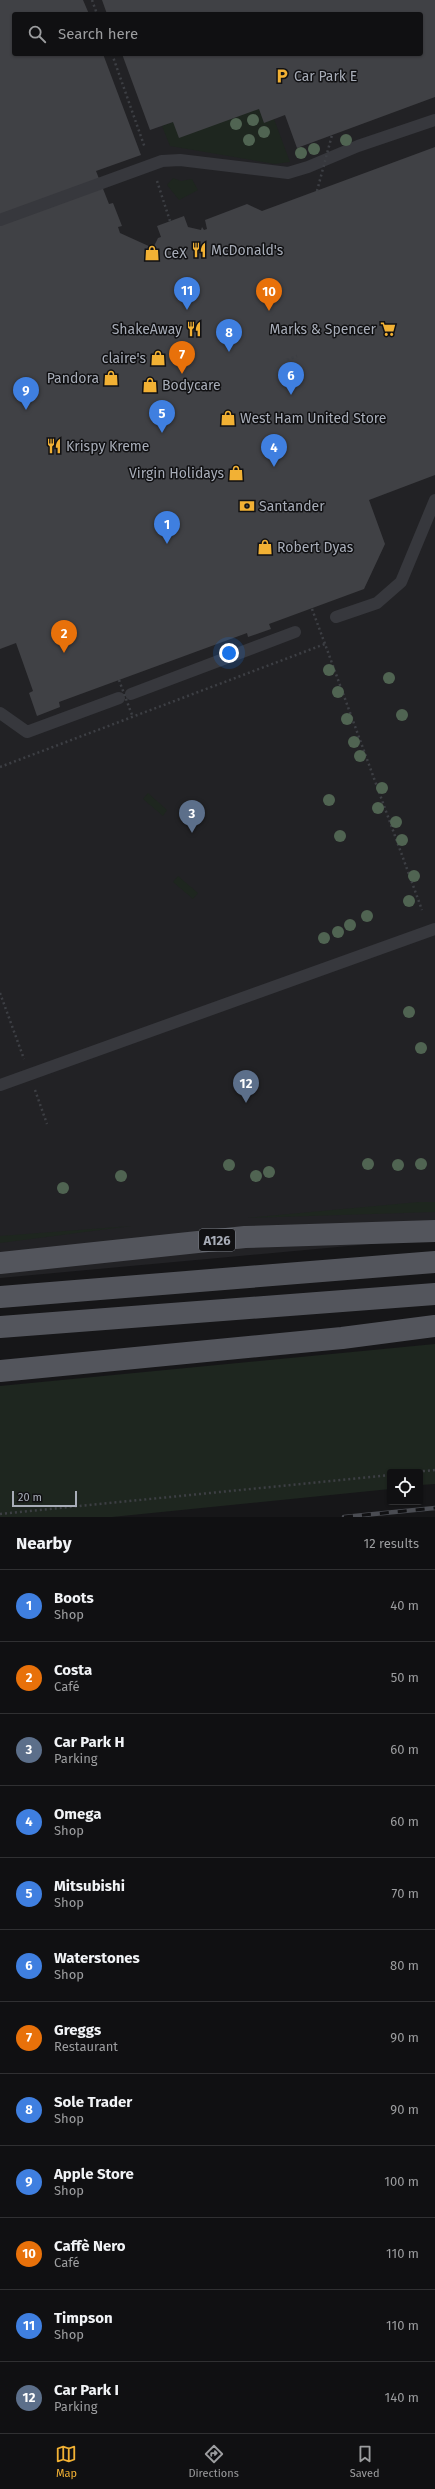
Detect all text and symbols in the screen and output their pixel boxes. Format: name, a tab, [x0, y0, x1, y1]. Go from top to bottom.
search box	[12, 12, 423, 56]
icon: search	[26, 23, 48, 45]
text: Search here	[58, 25, 138, 43]
parking icon: Car Park E	[273, 67, 291, 85]
place label: Car Park E	[294, 68, 357, 85]
restaurant icon: McDonald's	[190, 241, 208, 259]
place label: McDonald's	[211, 242, 284, 259]
shop icon: CeX	[143, 244, 161, 262]
place label: CeX	[164, 245, 187, 262]
pin: 11	[174, 277, 200, 310]
pin: 10	[256, 278, 282, 311]
pin: 8	[216, 319, 242, 352]
restaurant icon: ShakeAway	[185, 320, 203, 338]
supermarket icon: Marks & Spencer	[379, 320, 397, 338]
place label: ShakeAway	[112, 321, 182, 338]
place label: Marks & Spencer	[270, 321, 377, 338]
pin: 7	[169, 341, 195, 374]
shop icon: claire's	[149, 349, 167, 367]
place label: claire's	[102, 350, 146, 367]
pin: 6	[278, 362, 304, 395]
shop icon: Pandora	[102, 369, 120, 387]
place label: Pandora	[47, 370, 99, 387]
shop icon: Bodycare	[141, 376, 159, 394]
pin: 9	[13, 377, 39, 410]
place label: Bodycare	[162, 377, 221, 394]
pin: 5	[149, 400, 175, 433]
shop icon: West Ham United Store	[219, 409, 237, 427]
place label: West Ham United Store	[240, 410, 386, 427]
pin: 4	[261, 434, 287, 467]
restaurant icon: Krispy Kreme	[45, 437, 63, 455]
place label: Krispy Kreme	[66, 438, 149, 455]
shop icon: Virgin Holidays	[227, 464, 245, 482]
place label: Virgin Holidays	[129, 465, 224, 482]
bank icon: Santander	[238, 497, 256, 515]
place label: Santander	[259, 498, 325, 515]
pin: 1	[154, 511, 180, 544]
shop icon: Robert Dyas	[256, 538, 274, 556]
place label: Robert Dyas	[277, 539, 354, 556]
pin: 2	[51, 620, 77, 653]
your location	[219, 643, 239, 663]
pin: 3	[179, 800, 205, 833]
pin: 12	[233, 1070, 259, 1103]
road number: A126	[199, 1229, 235, 1251]
map controls	[387, 1469, 423, 1505]
button: locate	[387, 1469, 423, 1505]
scale bar	[12, 1489, 77, 1508]
text: 20 m	[18, 1491, 42, 1504]
text: Nearby	[16, 1533, 71, 1554]
text: 12 results	[364, 1536, 419, 1551]
text: Boots	[54, 1589, 94, 1607]
text: 1	[26, 1598, 32, 1613]
text: 40 m	[390, 1598, 419, 1613]
text: Shop	[54, 1607, 84, 1622]
text: Costa	[54, 1661, 92, 1679]
text: 2	[26, 1670, 32, 1685]
text: 50 m	[391, 1670, 419, 1685]
text: Café	[54, 1679, 80, 1694]
text: Car Park H	[54, 1733, 125, 1751]
text: 3	[26, 1742, 32, 1757]
text: 60 m	[390, 1742, 419, 1757]
text: Parking	[54, 1751, 98, 1766]
text: Omega	[54, 1805, 101, 1823]
text: 4	[25, 1814, 33, 1829]
text: 60 m	[390, 1814, 419, 1829]
text: Shop	[54, 1823, 84, 1838]
text: Mitsubishi	[54, 1877, 125, 1895]
text: 5	[26, 1886, 32, 1901]
text: 70 m	[392, 1886, 419, 1901]
text: Shop	[54, 1895, 84, 1910]
text: Waterstones	[54, 1949, 140, 1967]
text: 6	[25, 1958, 33, 1973]
text: 80 m	[390, 1958, 419, 1973]
text: Shop	[54, 1967, 84, 1982]
text: Greggs	[54, 2021, 101, 2039]
text: 7	[26, 2030, 32, 2045]
text: 90 m	[390, 2030, 419, 2045]
text: Restaurant	[54, 2039, 118, 2054]
text: Sole Trader	[54, 2093, 132, 2111]
text: 8	[25, 2102, 33, 2117]
text: 90 m	[390, 2102, 419, 2117]
text: Shop	[54, 2111, 84, 2126]
text: Apple Store	[54, 2165, 134, 2183]
text: 9	[25, 2174, 33, 2189]
text: 100 m	[384, 2174, 419, 2189]
text: Shop	[54, 2183, 84, 2198]
text: Caffè Nero	[54, 2237, 126, 2255]
text: 10	[22, 2246, 36, 2261]
text: 110 m	[386, 2246, 419, 2261]
text: Café	[54, 2255, 80, 2270]
text: Timpson	[54, 2309, 113, 2327]
text: 11	[23, 2318, 35, 2333]
text: 110 m	[386, 2318, 419, 2333]
text: Shop	[54, 2327, 84, 2342]
text: Car Park I	[54, 2381, 119, 2399]
text: 12	[23, 2390, 35, 2405]
text: 140 m	[385, 2390, 419, 2405]
text: Parking	[54, 2399, 98, 2414]
tab: Map	[55, 2443, 77, 2480]
tab: Directions	[188, 2443, 239, 2480]
tab: Saved	[350, 2443, 380, 2480]

